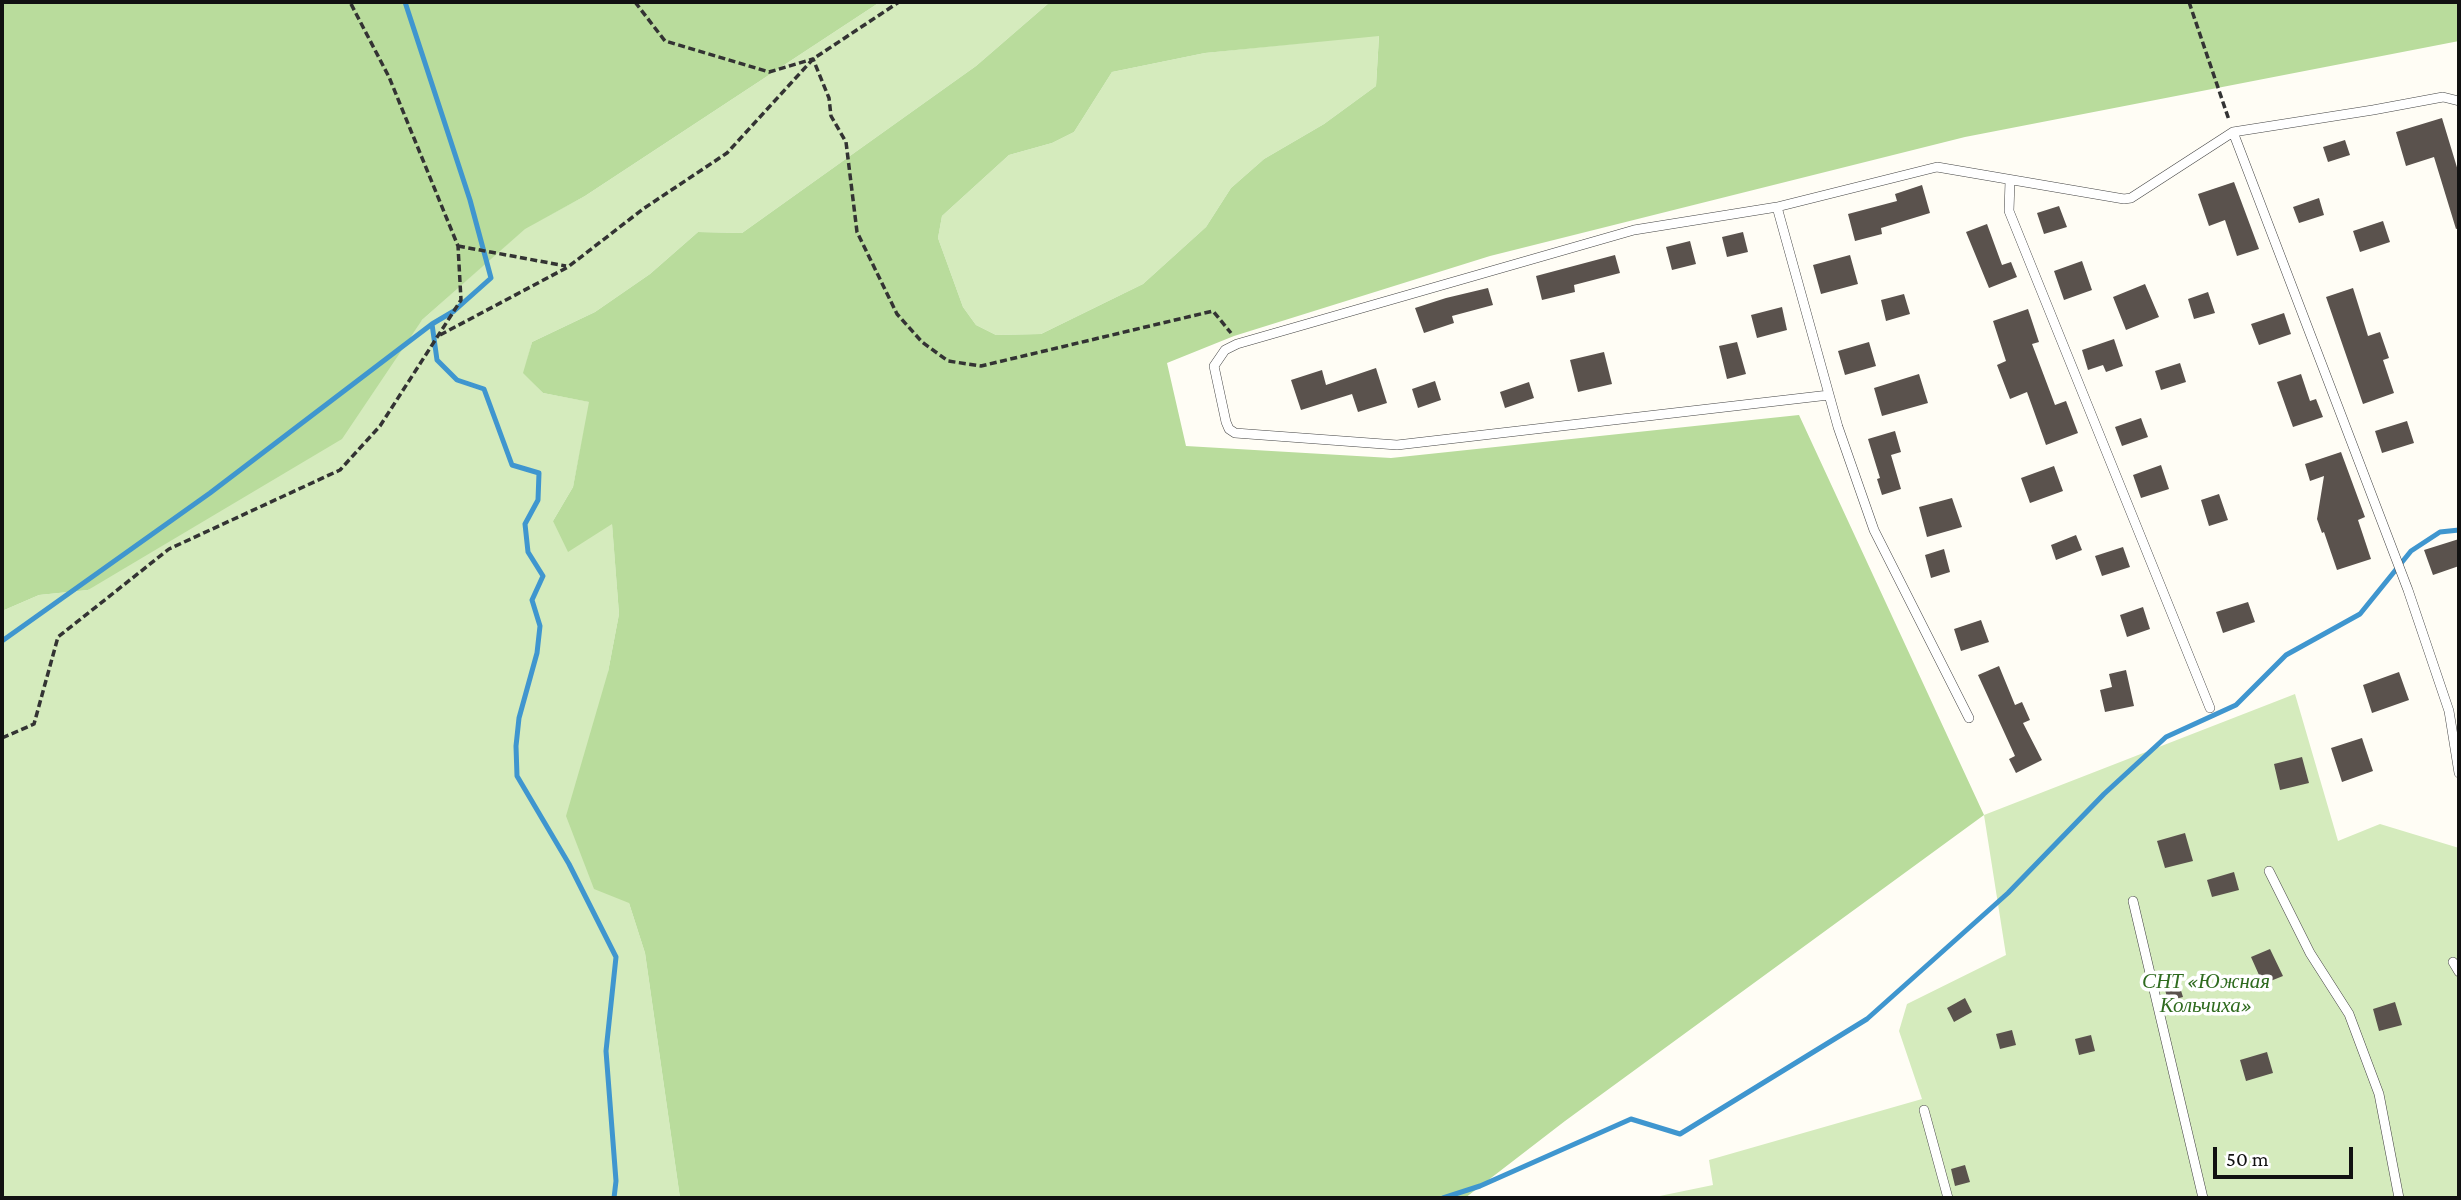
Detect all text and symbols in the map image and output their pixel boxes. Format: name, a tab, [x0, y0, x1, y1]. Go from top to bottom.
park label: СНТ «Южная Кольчиха»	[2142, 969, 2270, 1019]
scale bar	[2216, 1134, 2356, 1178]
text: 50 m	[2226, 1147, 2269, 1171]

